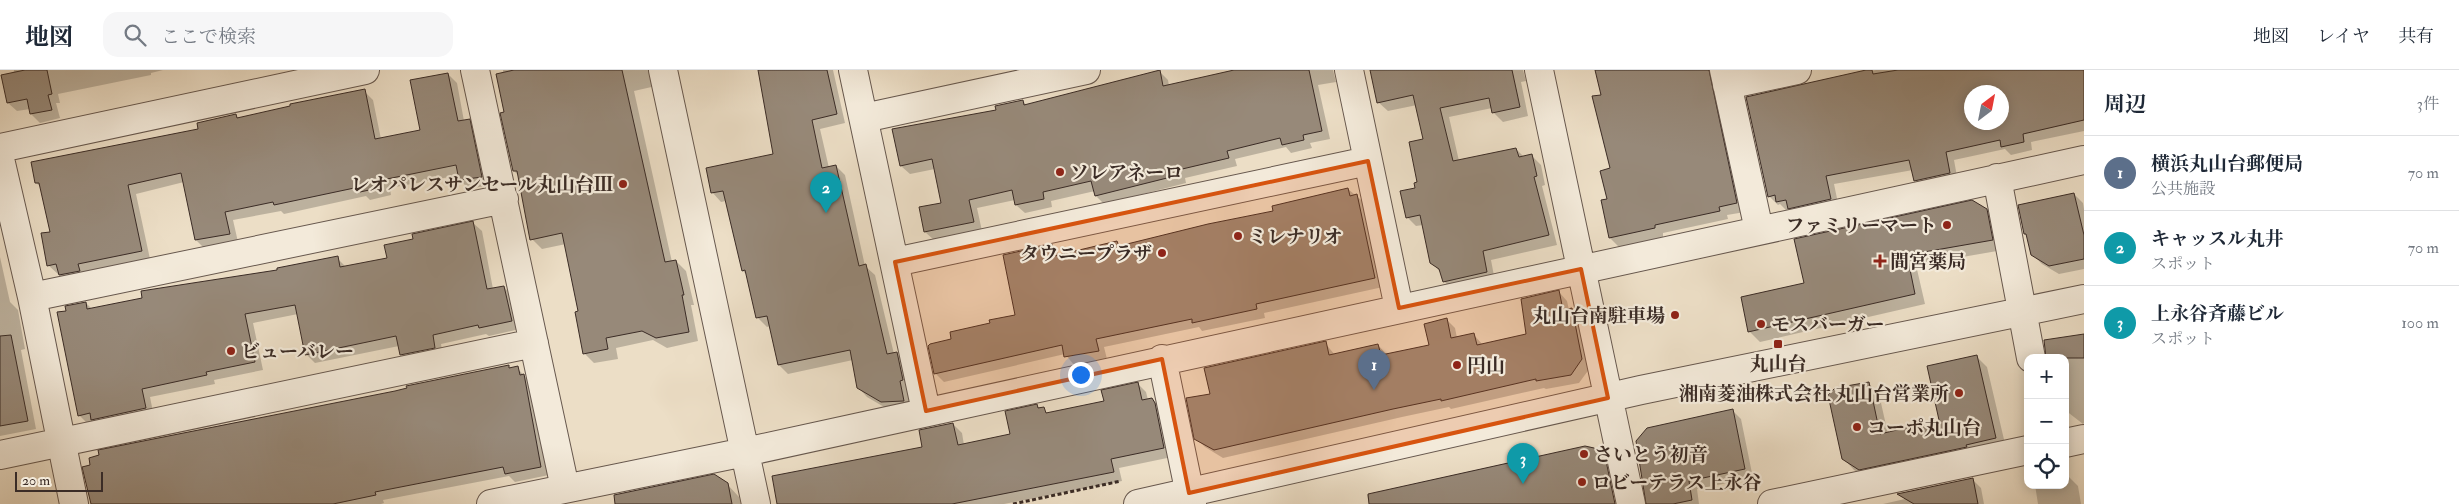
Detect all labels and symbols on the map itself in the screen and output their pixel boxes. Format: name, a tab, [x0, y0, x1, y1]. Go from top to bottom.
north arrow	[1964, 85, 2009, 130]
place label: ソレアネーロ	[1070, 161, 1183, 185]
marker: ソレアネーロ	[1054, 166, 1066, 178]
pin: 2	[810, 172, 842, 213]
place label: レオパレスサンセール丸山台Ⅲ	[350, 173, 613, 197]
marker: レオパレスサンセール丸山台Ⅲ	[617, 178, 629, 190]
place label: ファミリーマート	[1785, 214, 1937, 238]
marker: ファミリーマート	[1941, 219, 1953, 231]
place label: ミレナリオ	[1248, 225, 1343, 249]
marker: ミレナリオ	[1232, 230, 1244, 242]
place label: タウニープラザ	[1020, 242, 1152, 266]
marker: タウニープラザ	[1156, 247, 1168, 259]
place label: 間宮薬局	[1890, 250, 1966, 274]
marker: 間宮薬局	[1874, 255, 1886, 267]
place label: 丸山台南駐車場	[1532, 304, 1665, 328]
marker: 丸山台南駐車場	[1669, 309, 1681, 321]
place label: モスバーガー	[1771, 313, 1885, 337]
marker: モスバーガー	[1755, 318, 1767, 330]
marker: 丸山台	[1772, 338, 1784, 350]
place label: ビューバレー	[241, 340, 354, 364]
marker: ビューバレー	[225, 345, 237, 357]
pin: 1	[1358, 349, 1390, 390]
place label: 丸山台	[1749, 352, 1807, 376]
place label: 円山	[1467, 354, 1505, 378]
marker: 円山	[1451, 359, 1463, 371]
your location	[1068, 362, 1094, 388]
place label: 湘南菱油株式会社 丸山台営業所	[1679, 382, 1949, 406]
marker: 湘南菱油株式会社 丸山台営業所	[1953, 387, 1965, 399]
place label: コーポ丸山台	[1867, 416, 1981, 440]
marker: コーポ丸山台	[1851, 421, 1863, 433]
pin: 3	[1507, 443, 1539, 484]
place label: さいとう初音	[1594, 443, 1708, 467]
marker: さいとう初音	[1578, 448, 1590, 460]
scale bar	[15, 469, 102, 492]
place label: ロビーテラス上永谷	[1592, 471, 1762, 495]
marker: ロビーテラス上永谷	[1576, 476, 1588, 488]

